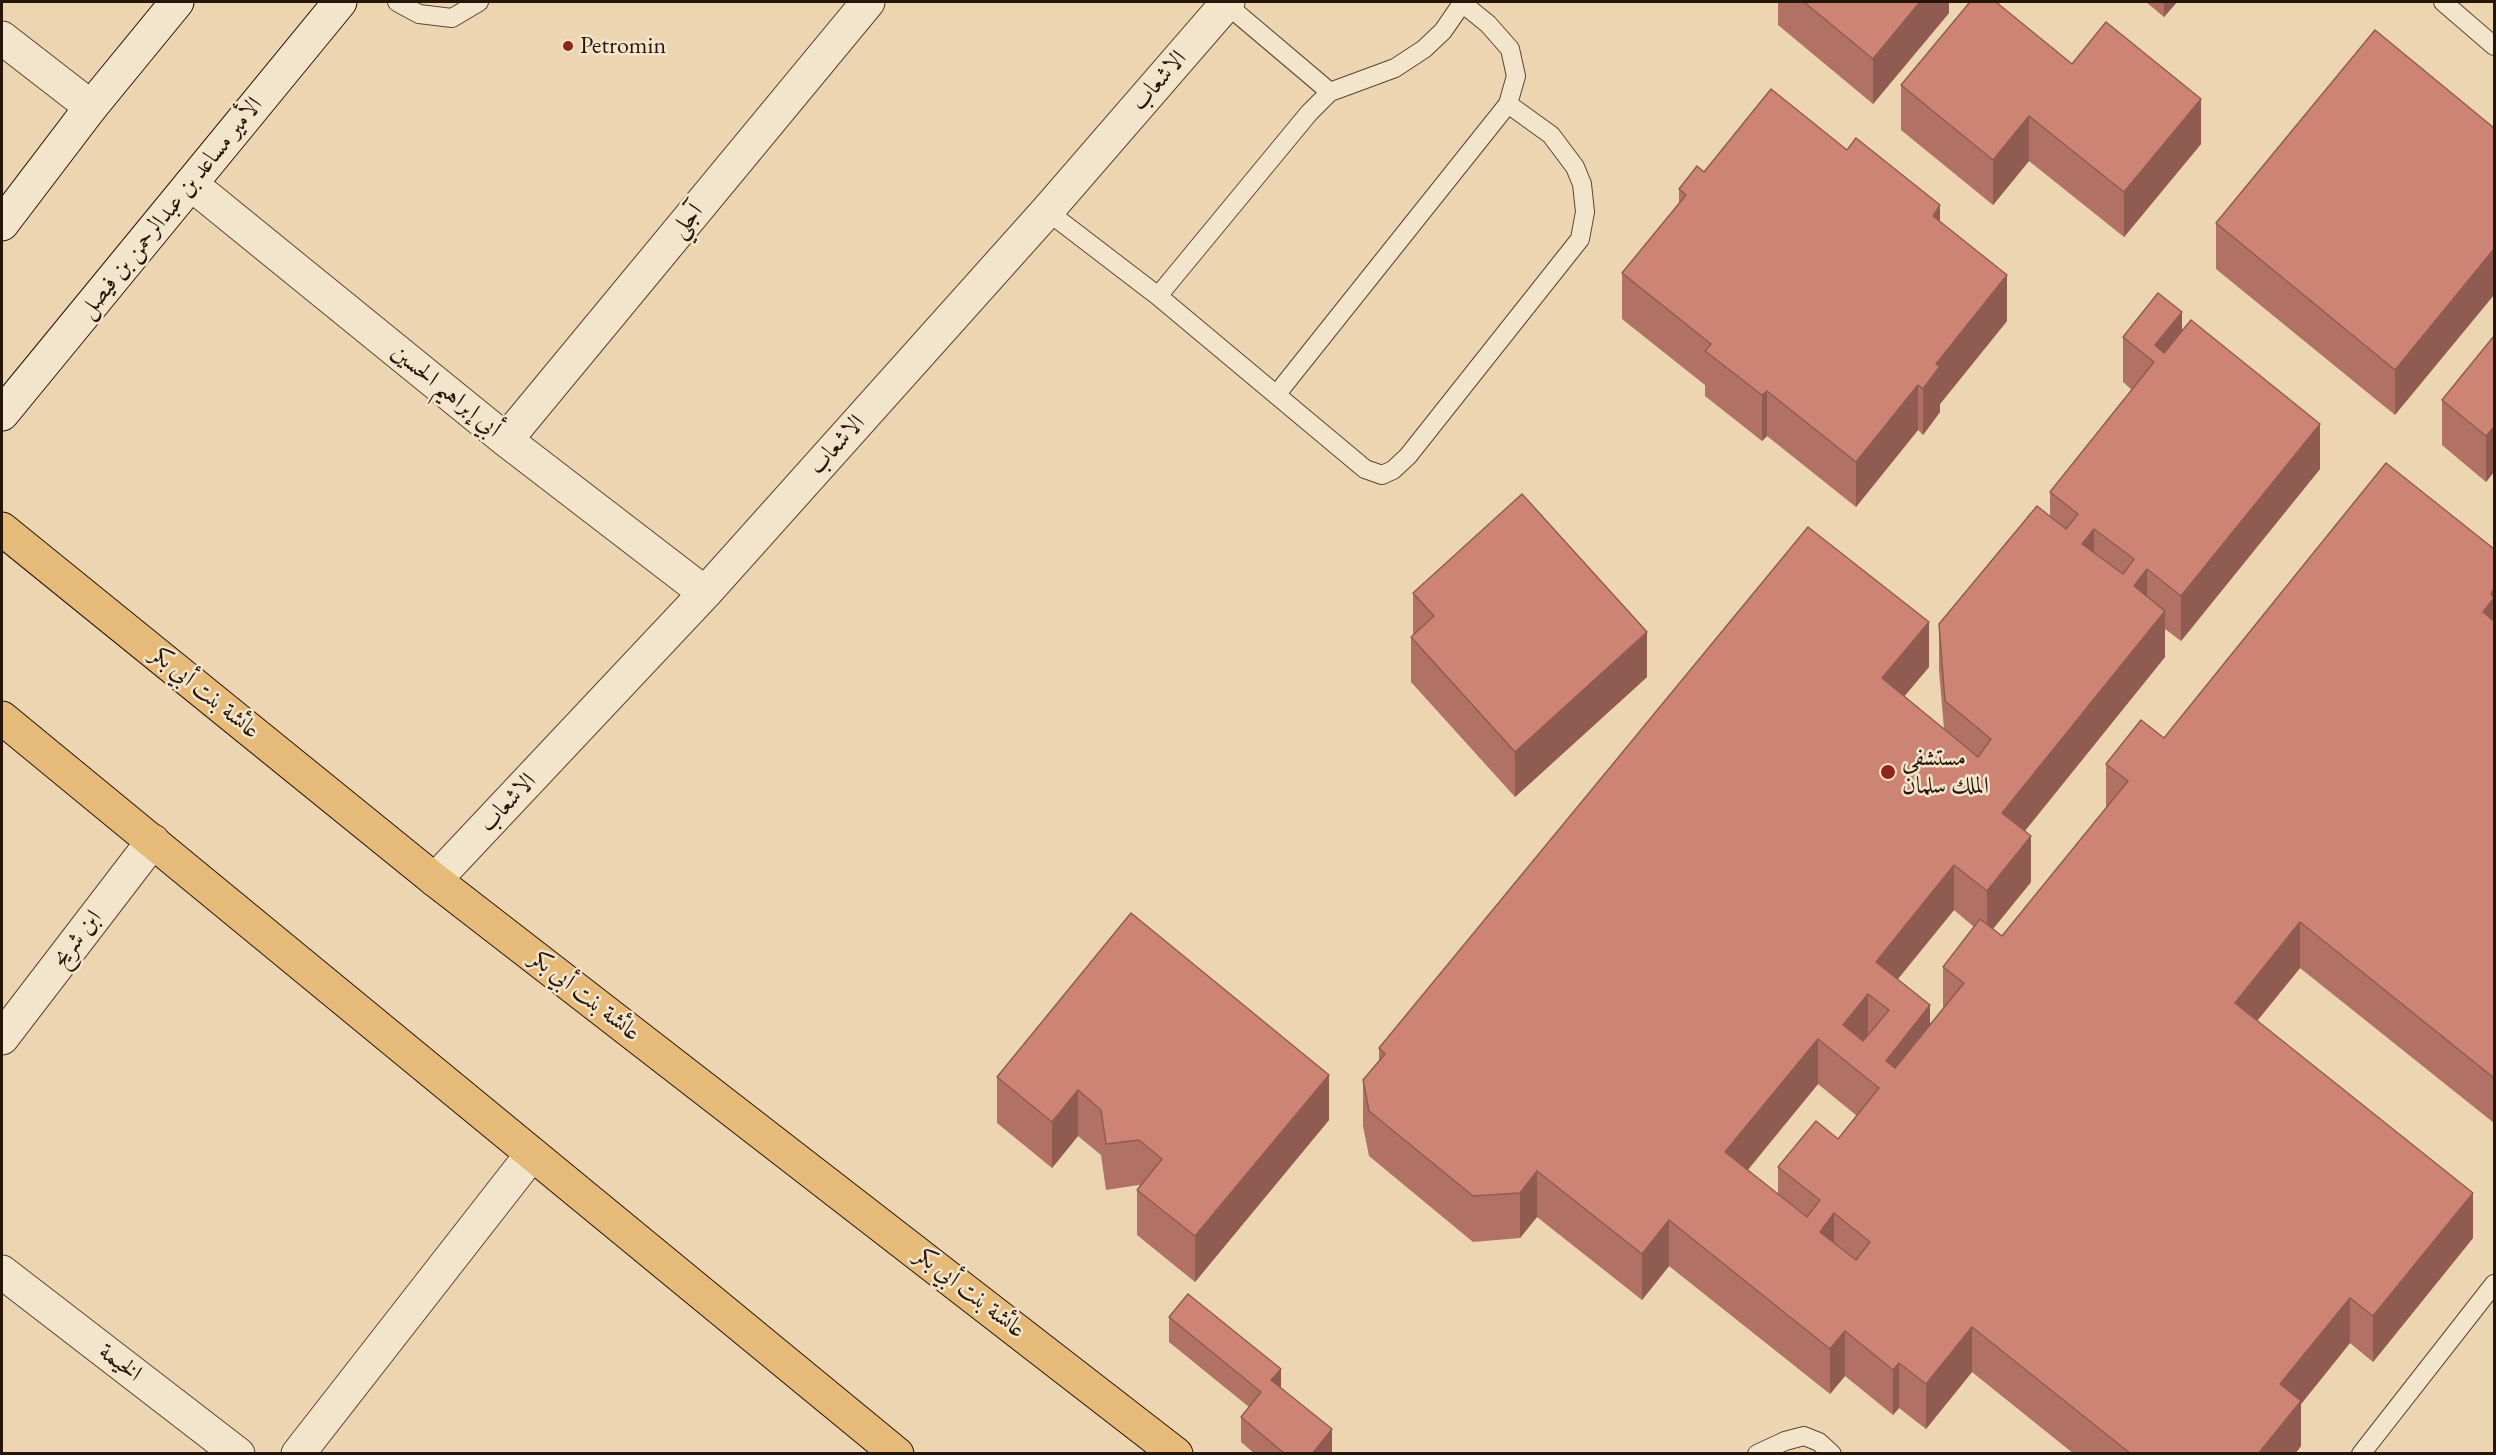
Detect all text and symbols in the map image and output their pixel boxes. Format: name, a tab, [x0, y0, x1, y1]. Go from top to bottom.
place label: Petromin	[580, 32, 666, 60]
marker: Petromin	[561, 39, 575, 53]
street label: الاشعاب	[1125, 45, 1193, 117]
street label: الأمير مساعد بن عبدالرحمن بن فيصل	[73, 92, 269, 324]
street label: آجلي	[664, 198, 710, 244]
street label: أبي إبراهيم الحسين	[385, 338, 507, 444]
street label: الاشعاب	[803, 409, 871, 481]
street label: عائشة بنت أبي بكر	[145, 640, 265, 746]
place label: مستشفى الملك سلمان	[1902, 744, 1989, 800]
marker: مستشفى الملك سلمان	[1879, 763, 1897, 781]
street label: الاشعاب	[473, 767, 543, 839]
street label: ابن شريح	[46, 905, 108, 973]
street label: عائشة بنت أبي بكر	[524, 944, 646, 1048]
street label: عائشة بنت أبي بكر	[909, 1241, 1031, 1345]
street label: الخيمة	[93, 1338, 147, 1388]

